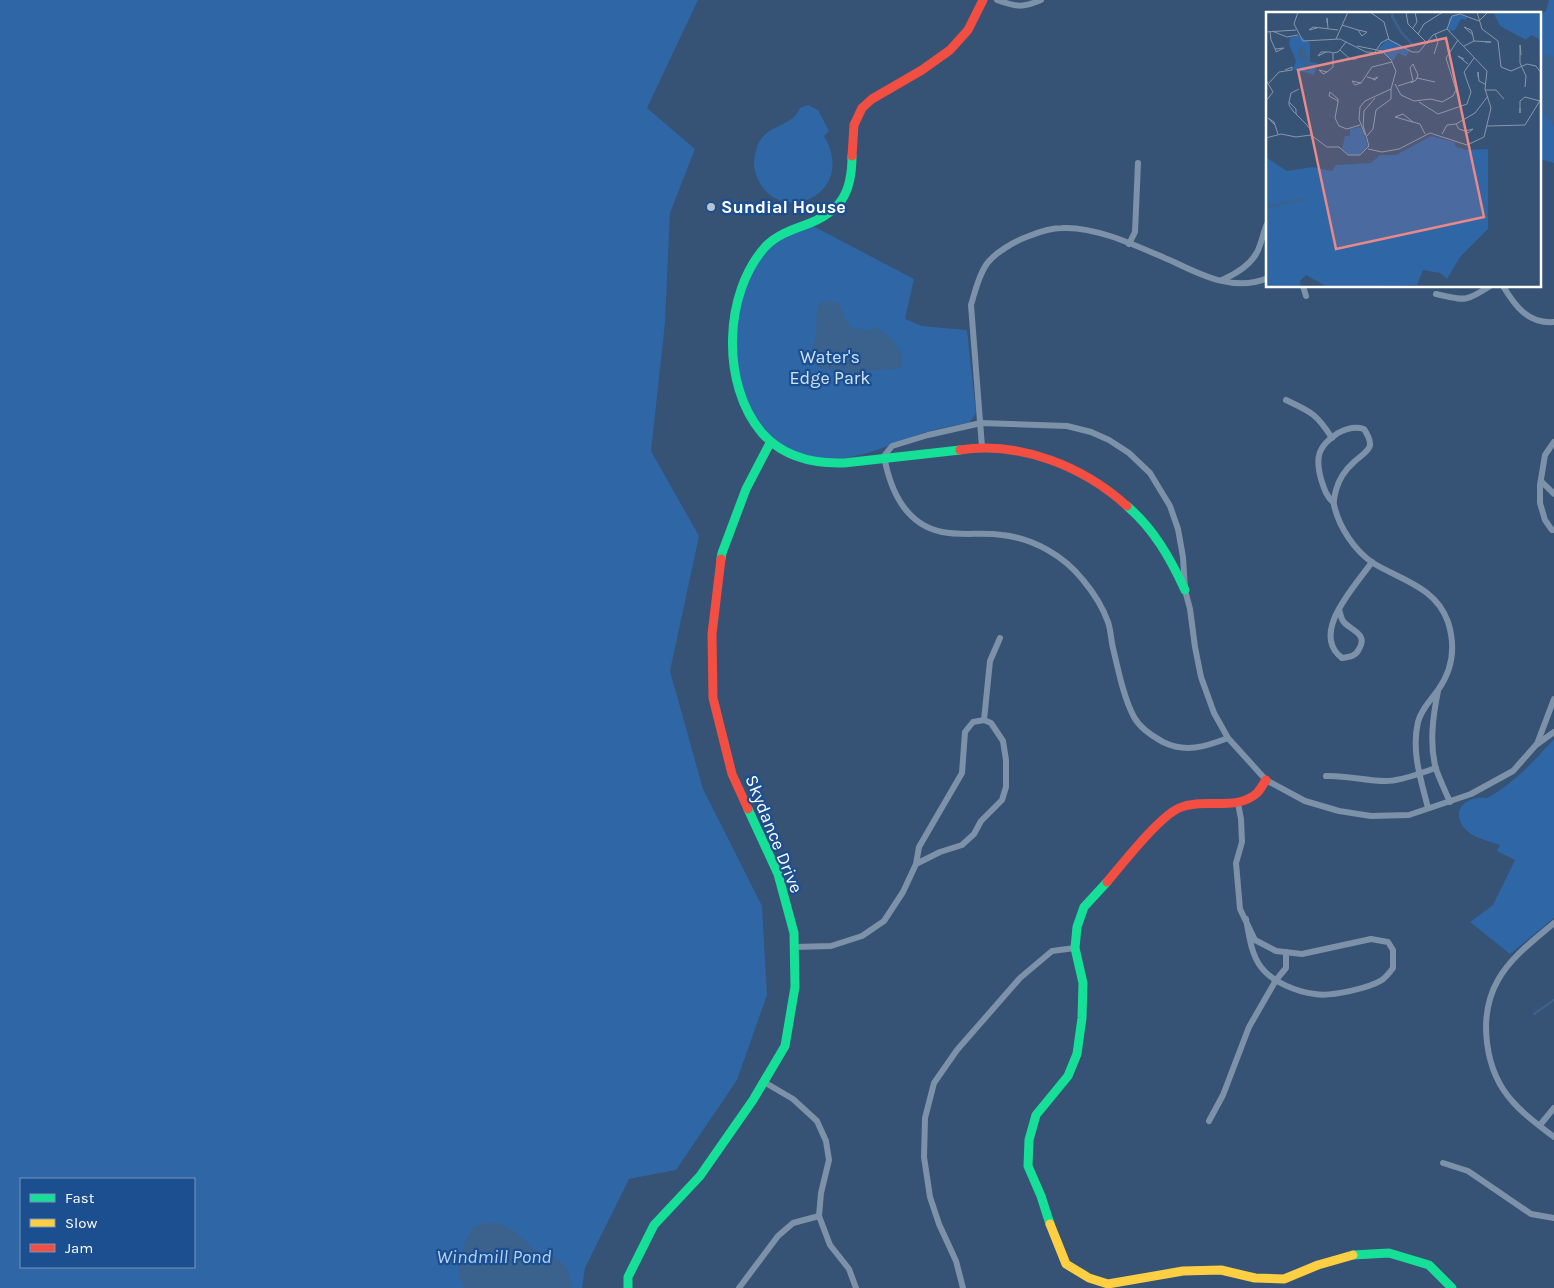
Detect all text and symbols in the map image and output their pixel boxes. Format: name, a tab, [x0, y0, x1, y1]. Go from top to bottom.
inset map	[1266, 12, 1542, 288]
place label: Sundial House	[721, 196, 846, 218]
marker: Sundial House	[705, 201, 717, 213]
park label: Water's Edge Park	[790, 346, 870, 389]
street label: Skydance Drive	[740, 772, 808, 896]
legend	[20, 1178, 195, 1268]
text: Fast	[65, 1189, 95, 1207]
text: Slow	[65, 1214, 97, 1232]
text: Jam	[65, 1239, 93, 1257]
water label: Windmill Pond	[437, 1246, 551, 1268]

